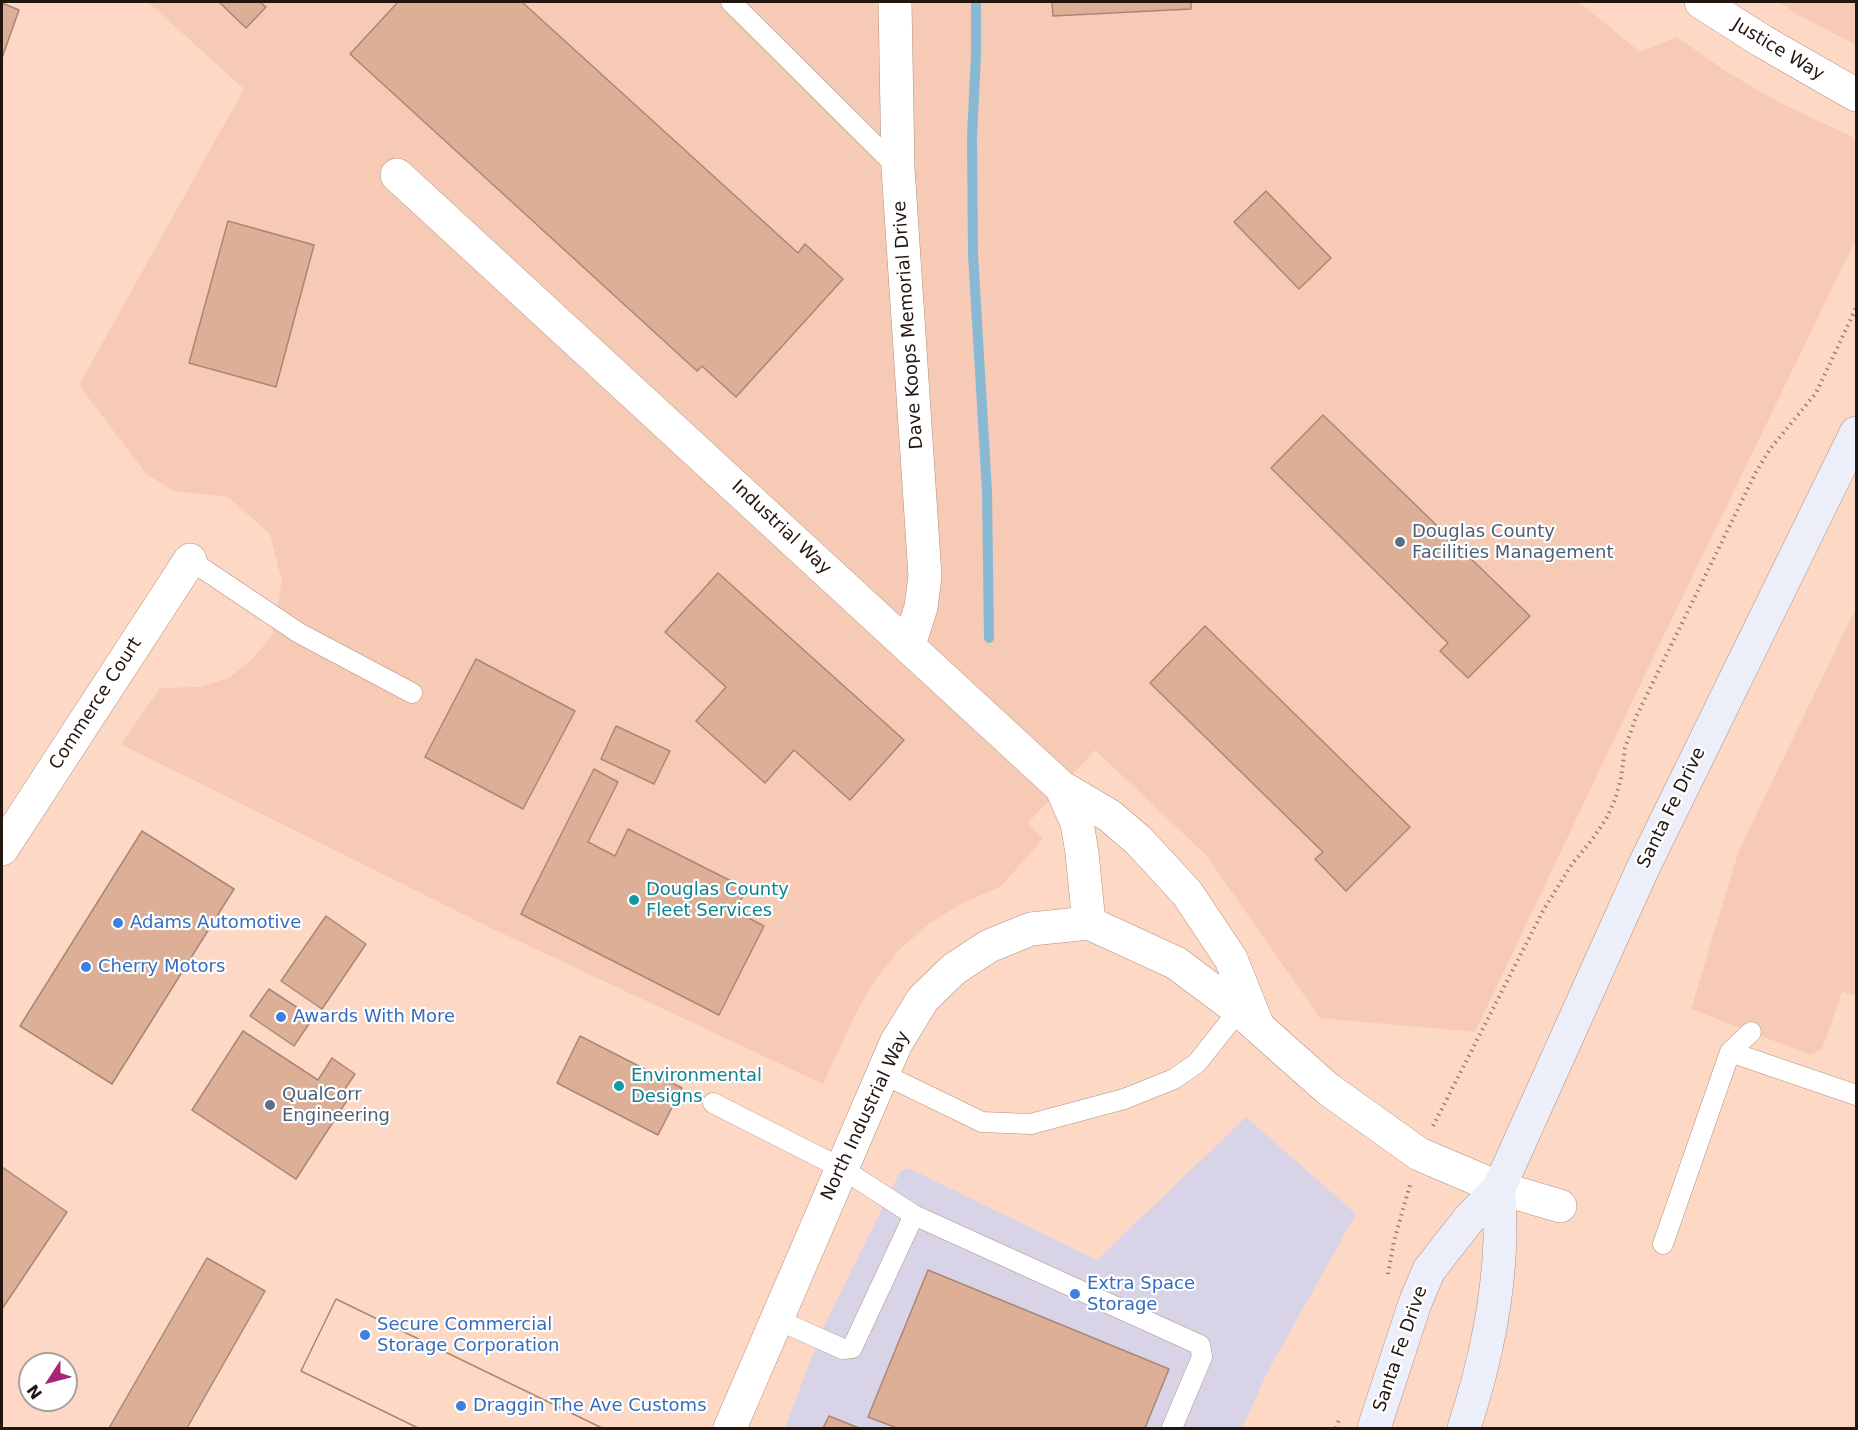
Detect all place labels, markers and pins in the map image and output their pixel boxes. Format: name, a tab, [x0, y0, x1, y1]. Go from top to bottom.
place label: Douglas County Facilities Management	[1412, 521, 1613, 564]
marker: Douglas County Facilities Management	[1393, 535, 1407, 549]
place label: Douglas County Fleet Services	[646, 879, 789, 922]
marker: Douglas County Fleet Services	[627, 893, 641, 907]
place label: Adams Automotive	[130, 912, 301, 934]
marker: Adams Automotive	[111, 916, 125, 930]
place label: Cherry Motors	[98, 956, 225, 978]
marker: Cherry Motors	[79, 960, 93, 974]
place label: Awards With More	[293, 1006, 455, 1028]
marker: Awards With More	[274, 1010, 288, 1024]
place label: Environmental Designs	[631, 1065, 762, 1108]
marker: Environmental Designs	[612, 1079, 626, 1093]
place label: QualCorr Engineering	[282, 1084, 390, 1126]
marker: QualCorr Engineering	[263, 1098, 277, 1112]
place label: Extra Space Storage	[1087, 1273, 1195, 1316]
marker: Extra Space Storage	[1068, 1287, 1082, 1301]
place label: Secure Commercial Storage Corporation	[377, 1314, 559, 1356]
marker: Secure Commercial Storage Corporation	[358, 1328, 372, 1342]
place label: Draggin The Ave Customs	[473, 1395, 707, 1417]
marker: Draggin The Ave Customs	[454, 1399, 468, 1413]

